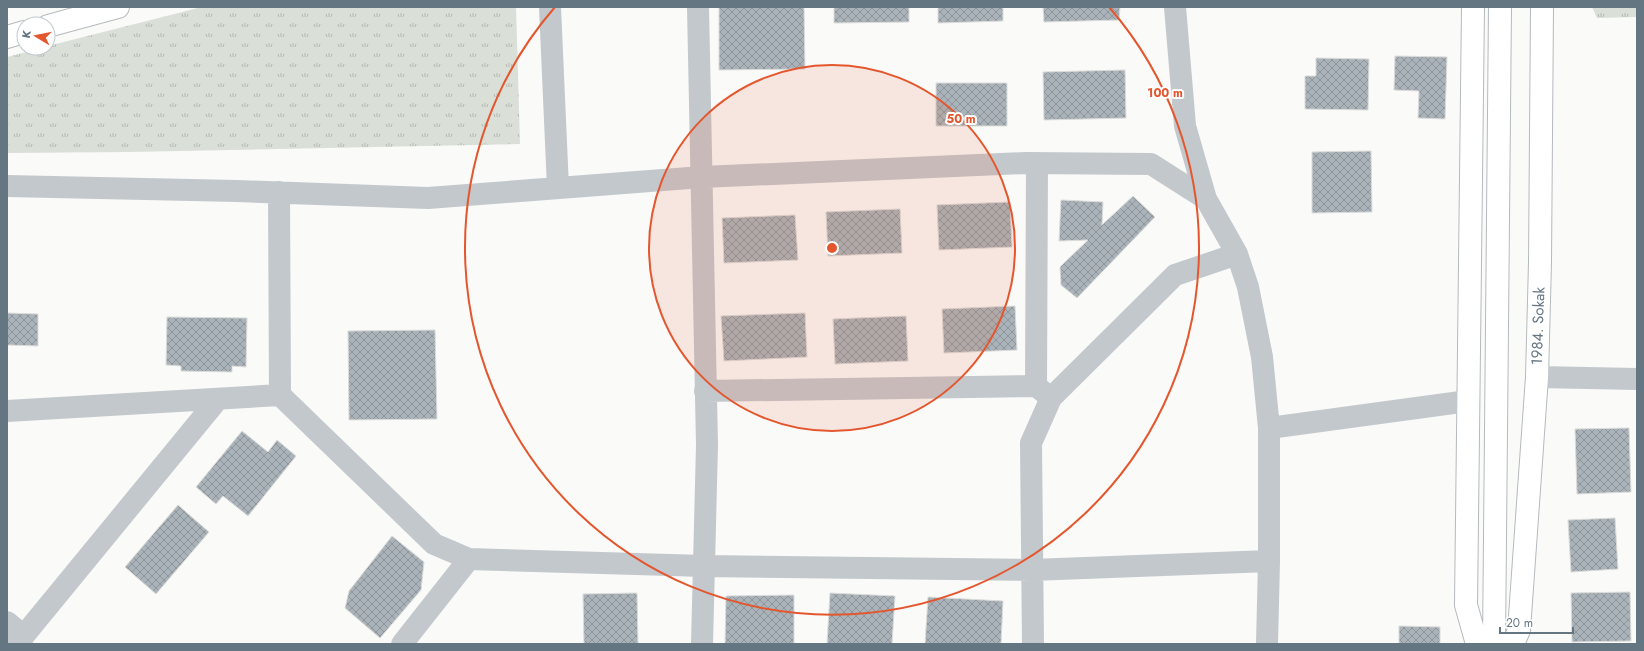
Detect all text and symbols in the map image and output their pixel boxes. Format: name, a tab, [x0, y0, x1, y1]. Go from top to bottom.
north arrow	[16, 16, 56, 56]
text: K	[18, 29, 35, 39]
text: 100 m	[1147, 84, 1183, 102]
text: 50 m	[946, 110, 976, 128]
centre of rings	[825, 241, 839, 255]
street label: 1984. Sokak	[1526, 286, 1550, 365]
scale bar	[1500, 609, 1573, 635]
text: 20 m	[1506, 614, 1533, 632]

